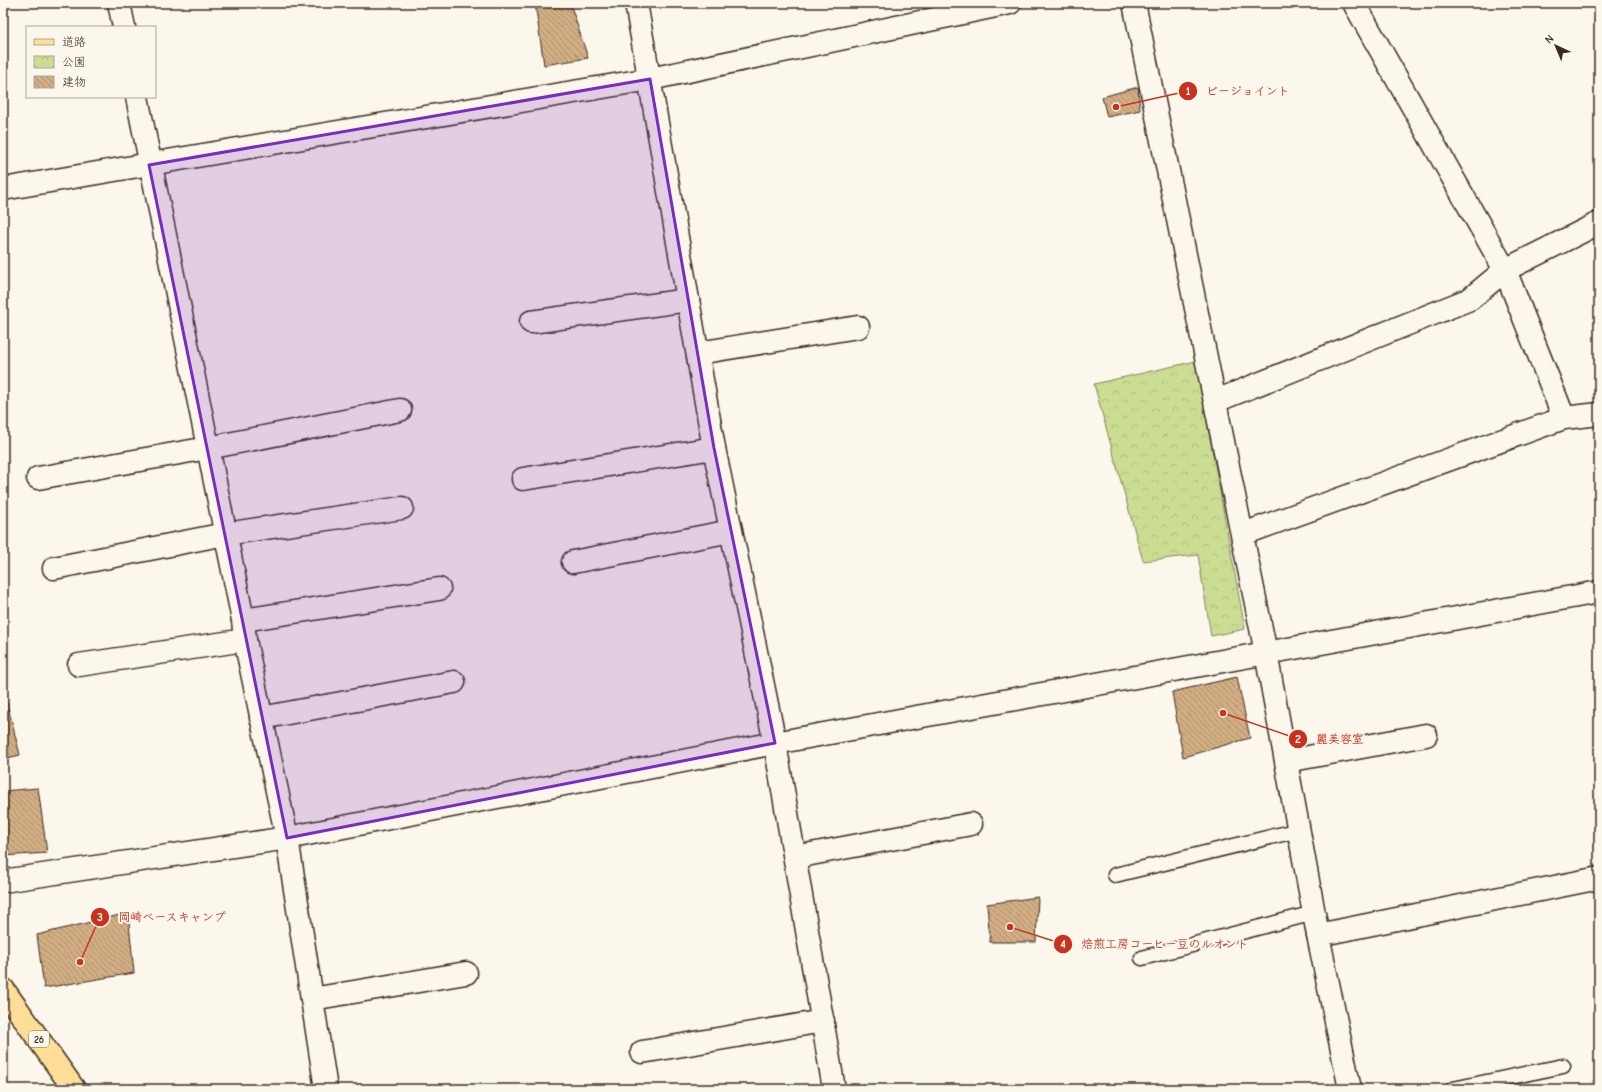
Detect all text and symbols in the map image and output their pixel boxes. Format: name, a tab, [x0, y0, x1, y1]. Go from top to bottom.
legend	[26, 26, 156, 98]
north arrow	[1536, 26, 1576, 66]
text: N	[1542, 32, 1557, 46]
text: 道路	[62, 35, 86, 49]
text: 公園	[62, 55, 86, 69]
text: 建物	[62, 75, 86, 89]
callout: ビージョイント	[1178, 79, 1298, 103]
text: 1	[1186, 84, 1191, 98]
text: ビージョイント	[1206, 84, 1290, 98]
callout: 麗美容室	[1288, 727, 1372, 751]
text: 2	[1295, 732, 1301, 746]
text: 麗美容室	[1316, 732, 1364, 746]
callout: 岡崎ベースキャンプ	[90, 905, 234, 929]
text: 3	[97, 910, 103, 924]
text: 岡崎ベースキャンプ	[118, 910, 226, 924]
callout: 焙煎工房コーヒー豆のルオント	[1053, 932, 1257, 956]
text: 4	[1060, 937, 1066, 951]
text: 焙煎工房コーヒー豆のルオント	[1081, 937, 1249, 951]
road number: 26	[29, 1031, 49, 1047]

